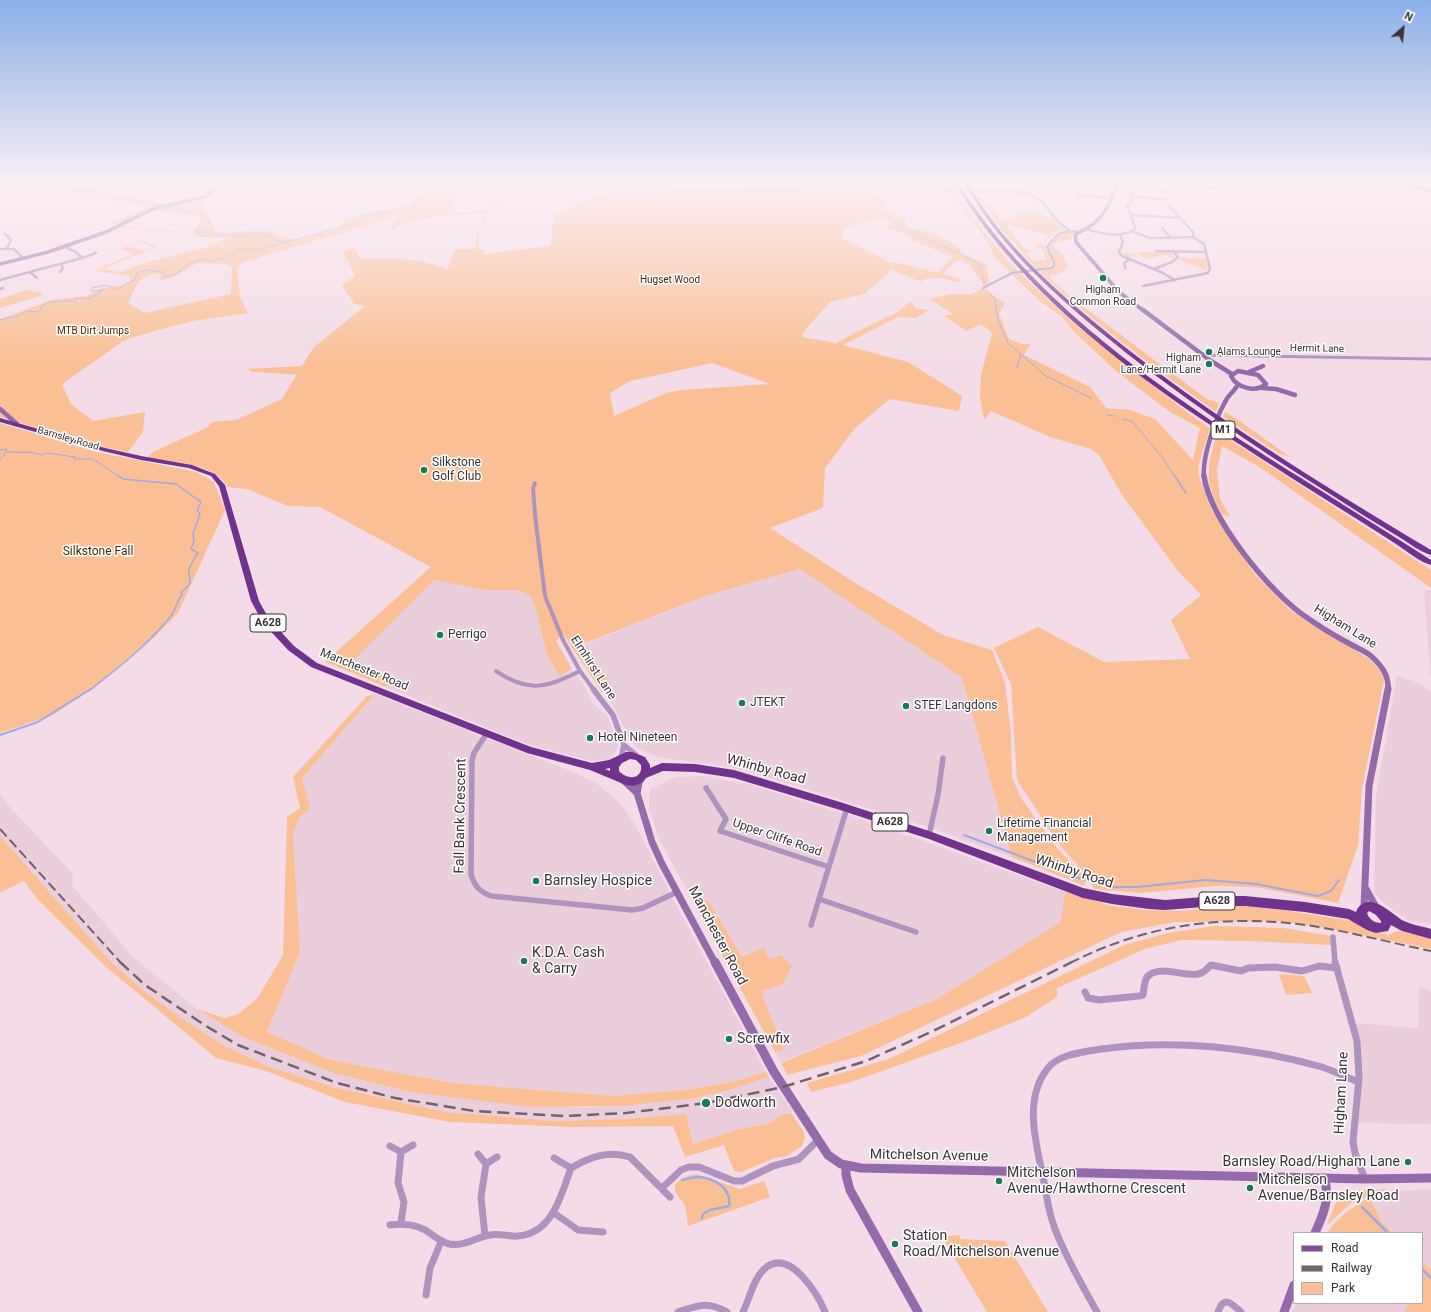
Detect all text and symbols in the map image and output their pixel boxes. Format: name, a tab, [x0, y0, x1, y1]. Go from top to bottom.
north arrow	[1383, 8, 1423, 48]
text: N	[1402, 9, 1415, 24]
marker: Higham Common Road	[1098, 273, 1108, 283]
park label: Hugset Wood	[640, 274, 700, 286]
place label: Higham Common Road	[1070, 284, 1136, 308]
park label: MTB Dirt Jumps	[57, 325, 129, 337]
street label: Hermit Lane	[1290, 343, 1344, 355]
place label: Alams Lounge	[1217, 346, 1281, 358]
marker: Alams Lounge	[1204, 347, 1214, 357]
place label: Higham Lane/Hermit Lane	[1121, 352, 1201, 376]
marker: Higham Lane/Hermit Lane	[1204, 359, 1214, 369]
road number: M1	[1211, 421, 1235, 439]
street label: Barnsley Road	[36, 424, 100, 454]
place label: Silkstone Golf Club	[432, 456, 481, 484]
marker: Silkstone Golf Club	[419, 465, 429, 475]
park label: Silkstone Fall	[63, 545, 133, 559]
street label: Higham Lane	[1311, 602, 1379, 652]
road number: A628	[250, 614, 286, 632]
place label: Perrigo	[448, 628, 486, 642]
marker: Perrigo	[435, 630, 445, 640]
street label: Elmhirst Lane	[567, 633, 619, 703]
street label: Manchester Road	[318, 646, 410, 694]
place label: JTEKT	[750, 696, 785, 710]
marker: JTEKT	[737, 698, 747, 708]
place label: STEF Langdons	[914, 699, 998, 713]
marker: STEF Langdons	[901, 701, 911, 711]
place label: Hotel Nineteen	[598, 731, 677, 745]
marker: Hotel Nineteen	[585, 733, 595, 743]
street label: Whinby Road	[725, 751, 807, 789]
street label: Fall Bank Crescent	[452, 758, 470, 874]
road number: A628	[872, 813, 908, 831]
street label: Upper Cliffe Road	[731, 816, 823, 860]
place label: Lifetime Financial Management	[997, 817, 1091, 845]
marker: Lifetime Financial Management	[984, 826, 994, 836]
street label: Whinby Road	[1033, 851, 1115, 893]
place label: Barnsley Hospice	[544, 873, 652, 889]
marker: Barnsley Hospice	[531, 876, 541, 886]
street label: Manchester Road	[684, 884, 750, 988]
road number: A628	[1199, 892, 1235, 910]
place label: K.D.A. Cash & Carry	[532, 945, 605, 978]
marker: K.D.A. Cash & Carry	[519, 956, 529, 966]
place label: Screwfix	[737, 1031, 790, 1047]
marker: Screwfix	[724, 1034, 734, 1044]
street label: Higham Lane	[1331, 1051, 1353, 1135]
place label: Dodworth	[715, 1095, 776, 1111]
marker: Dodworth	[700, 1097, 712, 1109]
street label: Mitchelson Avenue	[870, 1147, 988, 1165]
place label: Barnsley Road/Higham Lane	[1223, 1154, 1400, 1170]
marker: Barnsley Road/Higham Lane	[1403, 1157, 1413, 1167]
place label: Mitchelson Avenue/Hawthorne Crescent	[1007, 1165, 1186, 1198]
place label: Mitchelson Avenue/Barnsley Road	[1258, 1172, 1399, 1204]
marker: Mitchelson Avenue/Hawthorne Crescent	[994, 1176, 1004, 1186]
marker: Mitchelson Avenue/Barnsley Road	[1245, 1183, 1255, 1193]
place label: Station Road/Mitchelson Avenue	[903, 1228, 1059, 1260]
legend	[1293, 1232, 1423, 1304]
marker: Station Road/Mitchelson Avenue	[890, 1239, 900, 1249]
text: Road	[1331, 1241, 1359, 1255]
text: Railway	[1331, 1261, 1372, 1275]
text: Park	[1331, 1281, 1355, 1295]

